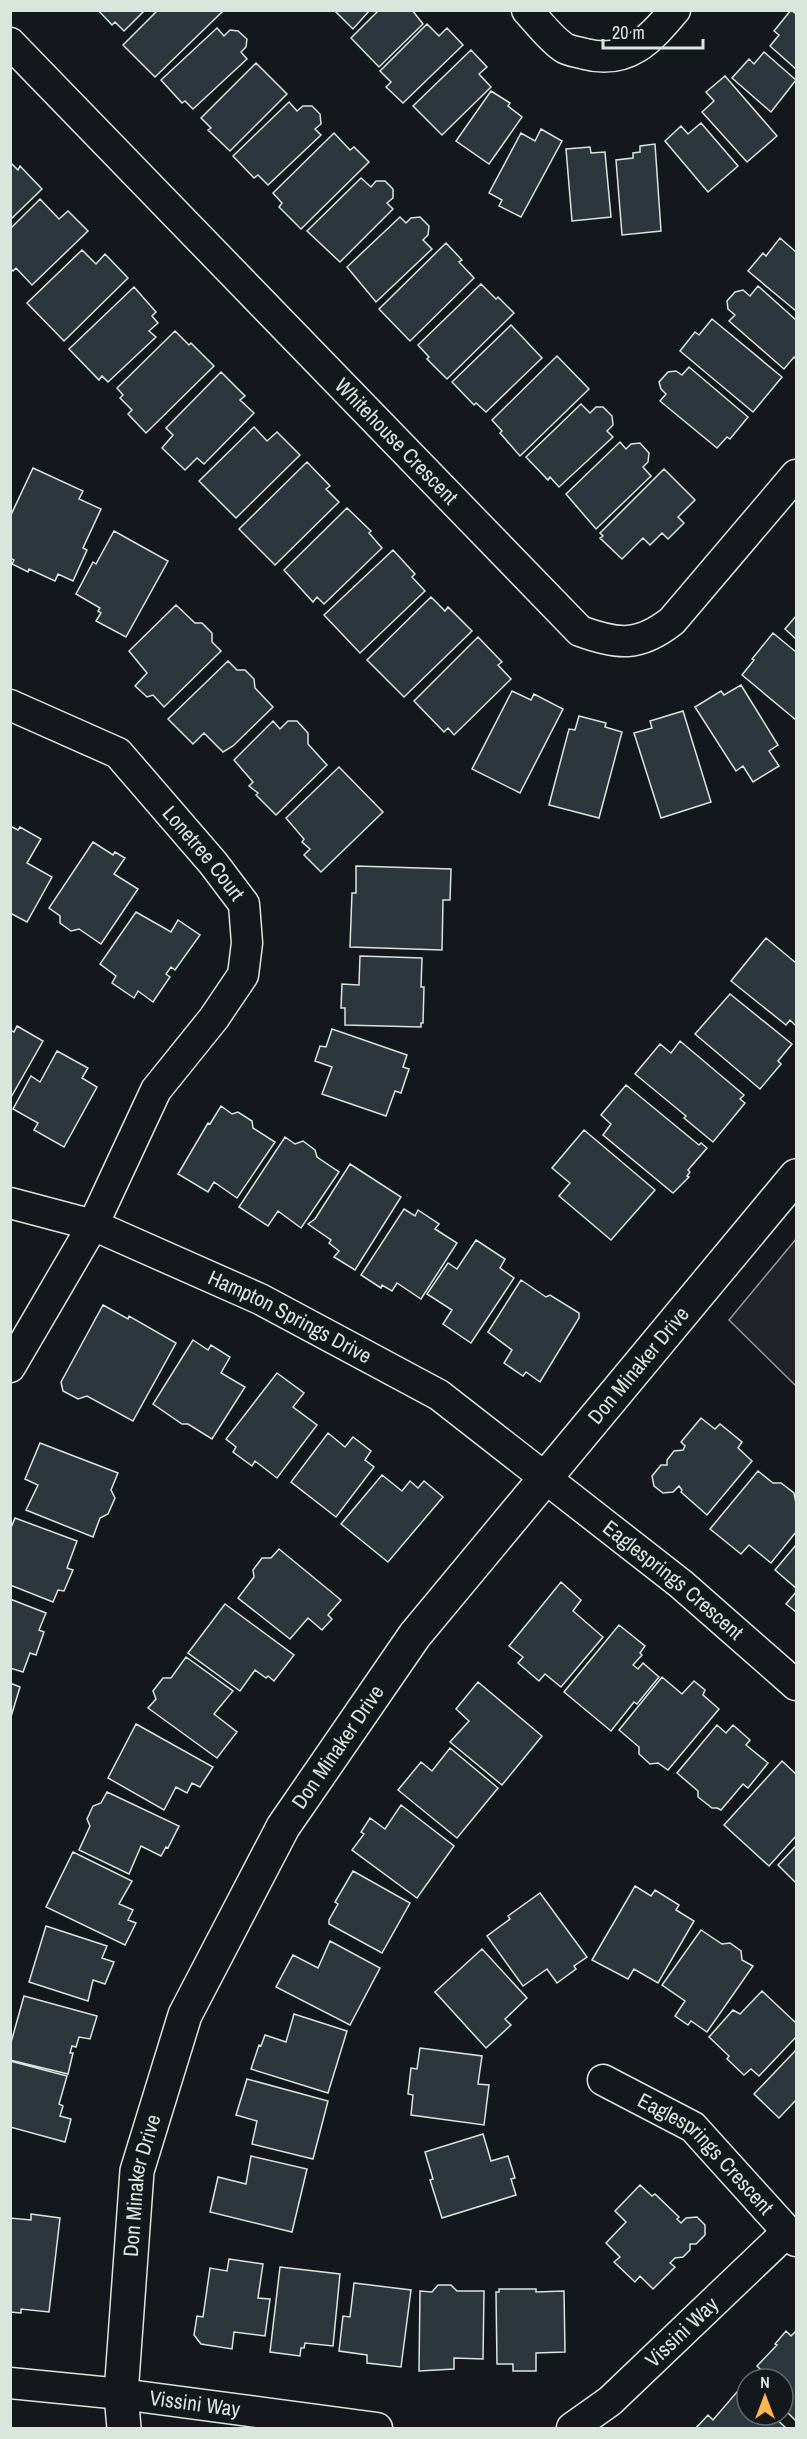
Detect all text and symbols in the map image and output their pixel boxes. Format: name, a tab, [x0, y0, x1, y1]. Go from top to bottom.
scale bar	[603, 12, 704, 50]
text: 20 m	[612, 20, 645, 45]
street label: Whitehouse Crescent	[329, 372, 465, 511]
street label: Lonetree Court	[156, 799, 252, 907]
street label: Hampton Springs Drive	[204, 1263, 377, 1370]
street label: Don Minaker Drive	[581, 1300, 696, 1430]
street label: Eaglesprings Crescent	[597, 1513, 750, 1646]
street label: Don Minaker Drive	[285, 1679, 390, 1815]
street label: Eaglesprings Crescent	[633, 2086, 780, 2221]
street label: Don Minaker Drive	[116, 2111, 168, 2258]
street label: Vissini Way	[639, 2290, 725, 2374]
north arrow	[735, 2367, 795, 2427]
text: N	[760, 2371, 770, 2393]
street label: Vissini Way	[148, 2383, 242, 2424]

